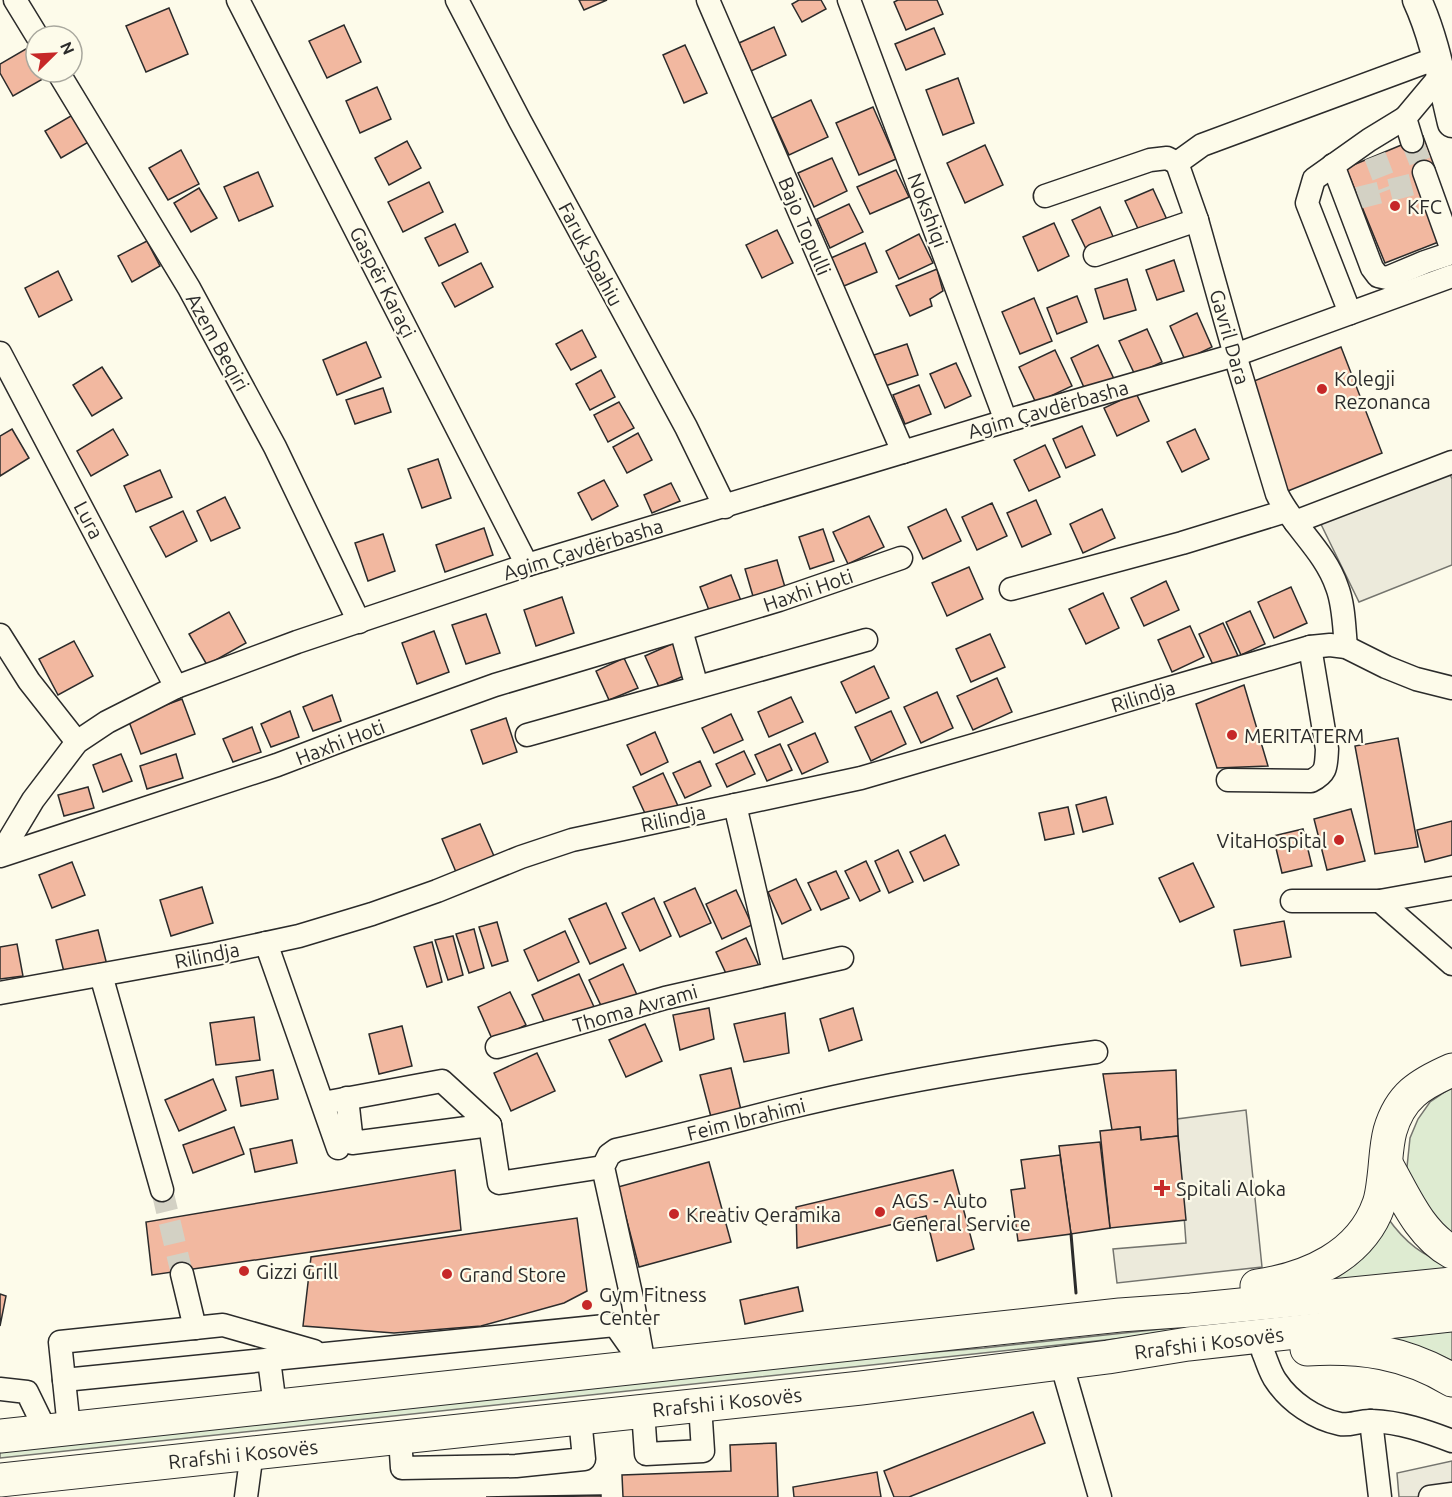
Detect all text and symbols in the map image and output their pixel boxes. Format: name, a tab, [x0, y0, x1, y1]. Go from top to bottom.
north arrow	[24, 24, 84, 84]
text: N	[57, 39, 78, 57]
street label: Nokshiqi	[903, 170, 953, 250]
street label: Bajo Topulli	[774, 173, 836, 279]
place label: KFC	[1407, 195, 1442, 218]
street label: Faruk Spahiu	[554, 198, 628, 310]
marker: KFC	[1388, 199, 1402, 213]
street label: Gaspër Karaçi	[345, 223, 421, 341]
street label: Gavril Dara	[1205, 287, 1255, 387]
street label: Azem Beqiri	[182, 289, 254, 395]
place label: Kolegji Rezonanca	[1334, 367, 1431, 413]
street label: Agim Çavdërbasha	[965, 375, 1131, 443]
marker: Kolegji Rezonanca	[1315, 382, 1329, 396]
street label: Lura	[70, 497, 108, 543]
street label: Agim Çavdërbasha	[500, 514, 666, 584]
street label: Haxhi Hoti	[760, 564, 856, 616]
street label: Rilindja	[1108, 675, 1178, 717]
street label: Haxhi Hoti	[292, 715, 388, 769]
place label: MERITATERM	[1244, 724, 1364, 747]
marker: MERITATERM	[1225, 728, 1239, 742]
street label: Rilindja	[638, 800, 708, 836]
place label: VitaHospital	[1216, 829, 1327, 852]
marker: VitaHospital	[1332, 833, 1346, 847]
street label: Rilindja	[173, 937, 241, 973]
street label: Thoma Avrami	[570, 979, 700, 1037]
street label: Feim Ibrahimi	[684, 1093, 808, 1145]
place label: Spitali Aloka	[1176, 1177, 1286, 1200]
marker: Spitali Aloka	[1153, 1179, 1171, 1197]
place label: AGS - Auto General Service	[892, 1189, 1031, 1235]
place label: Kreativ Qeramika	[686, 1203, 841, 1226]
marker: AGS - Auto General Service	[873, 1205, 887, 1219]
marker: Kreativ Qeramika	[667, 1207, 681, 1221]
place label: Gizzi Grill	[256, 1260, 338, 1283]
place label: Grand Store	[459, 1263, 566, 1286]
marker: Gizzi Grill	[237, 1264, 251, 1278]
marker: Grand Store	[440, 1267, 454, 1281]
place label: Gym Fitness Center	[599, 1283, 707, 1329]
marker: Gym Fitness Center	[580, 1298, 594, 1312]
street label: Rrafshi i Kosovës	[1133, 1322, 1285, 1364]
street label: Rrafshi i Kosovës	[651, 1383, 803, 1421]
street label: Rrafshi i Kosovës	[167, 1435, 319, 1473]

